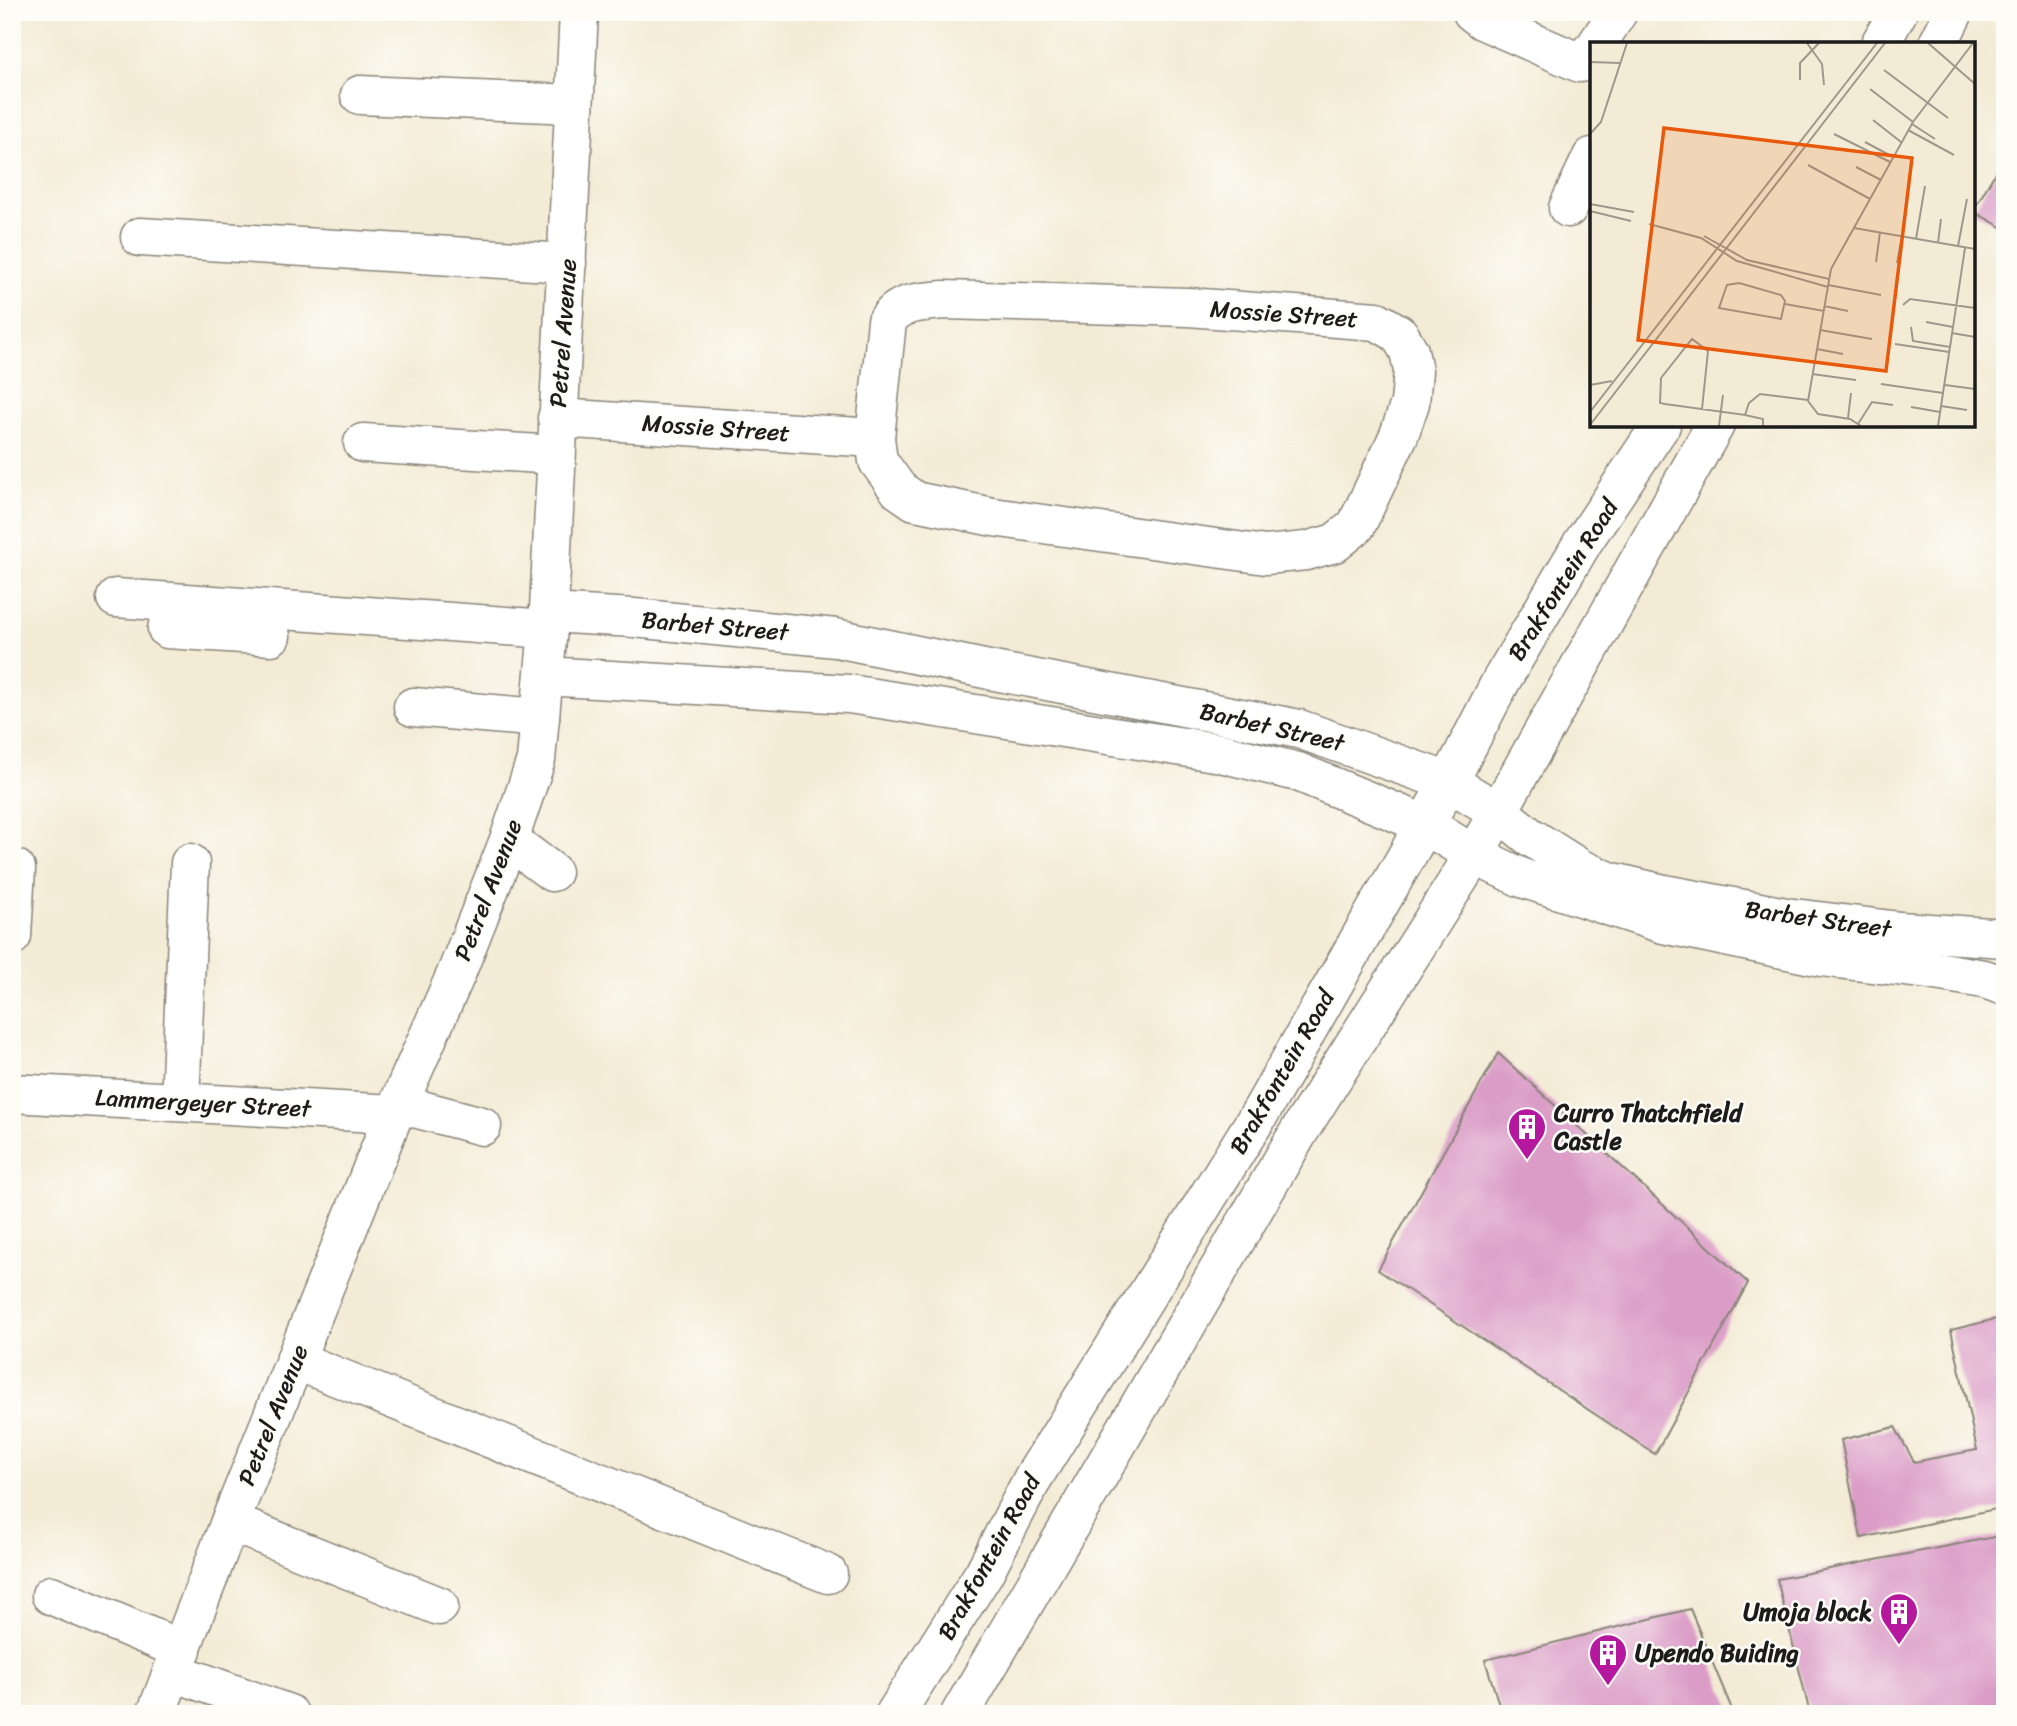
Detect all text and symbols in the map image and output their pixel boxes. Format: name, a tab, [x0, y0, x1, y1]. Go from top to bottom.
inset map	[1590, 42, 1975, 427]
street label: Petrel Avenue	[537, 257, 589, 409]
street label: Mossie Street	[1209, 288, 1359, 340]
street label: Mossie Street	[641, 402, 791, 454]
street label: Brakfontein Road	[1496, 489, 1631, 669]
street label: Barbet Street	[640, 599, 791, 653]
street label: Barbet Street	[1196, 690, 1350, 764]
street label: Petrel Avenue	[442, 813, 534, 967]
street label: Barbet Street	[1742, 888, 1895, 950]
street label: Brakfontein Road	[1218, 979, 1348, 1162]
street label: Lammergeyer Street	[94, 1076, 313, 1130]
place label: Curro Thatchfield Castle	[1553, 1092, 1744, 1162]
building icon: Curro Thatchfield Castle	[1506, 1106, 1548, 1161]
street label: Petrel Avenue	[226, 1338, 320, 1492]
street label: Brakfontein Road	[926, 1464, 1053, 1648]
place label: Umoja block	[1743, 1591, 1872, 1633]
building icon: Umoja block	[1878, 1591, 1920, 1646]
building icon: Upendo Buiding	[1587, 1632, 1629, 1687]
place label: Upendo Buiding	[1635, 1632, 1799, 1674]

